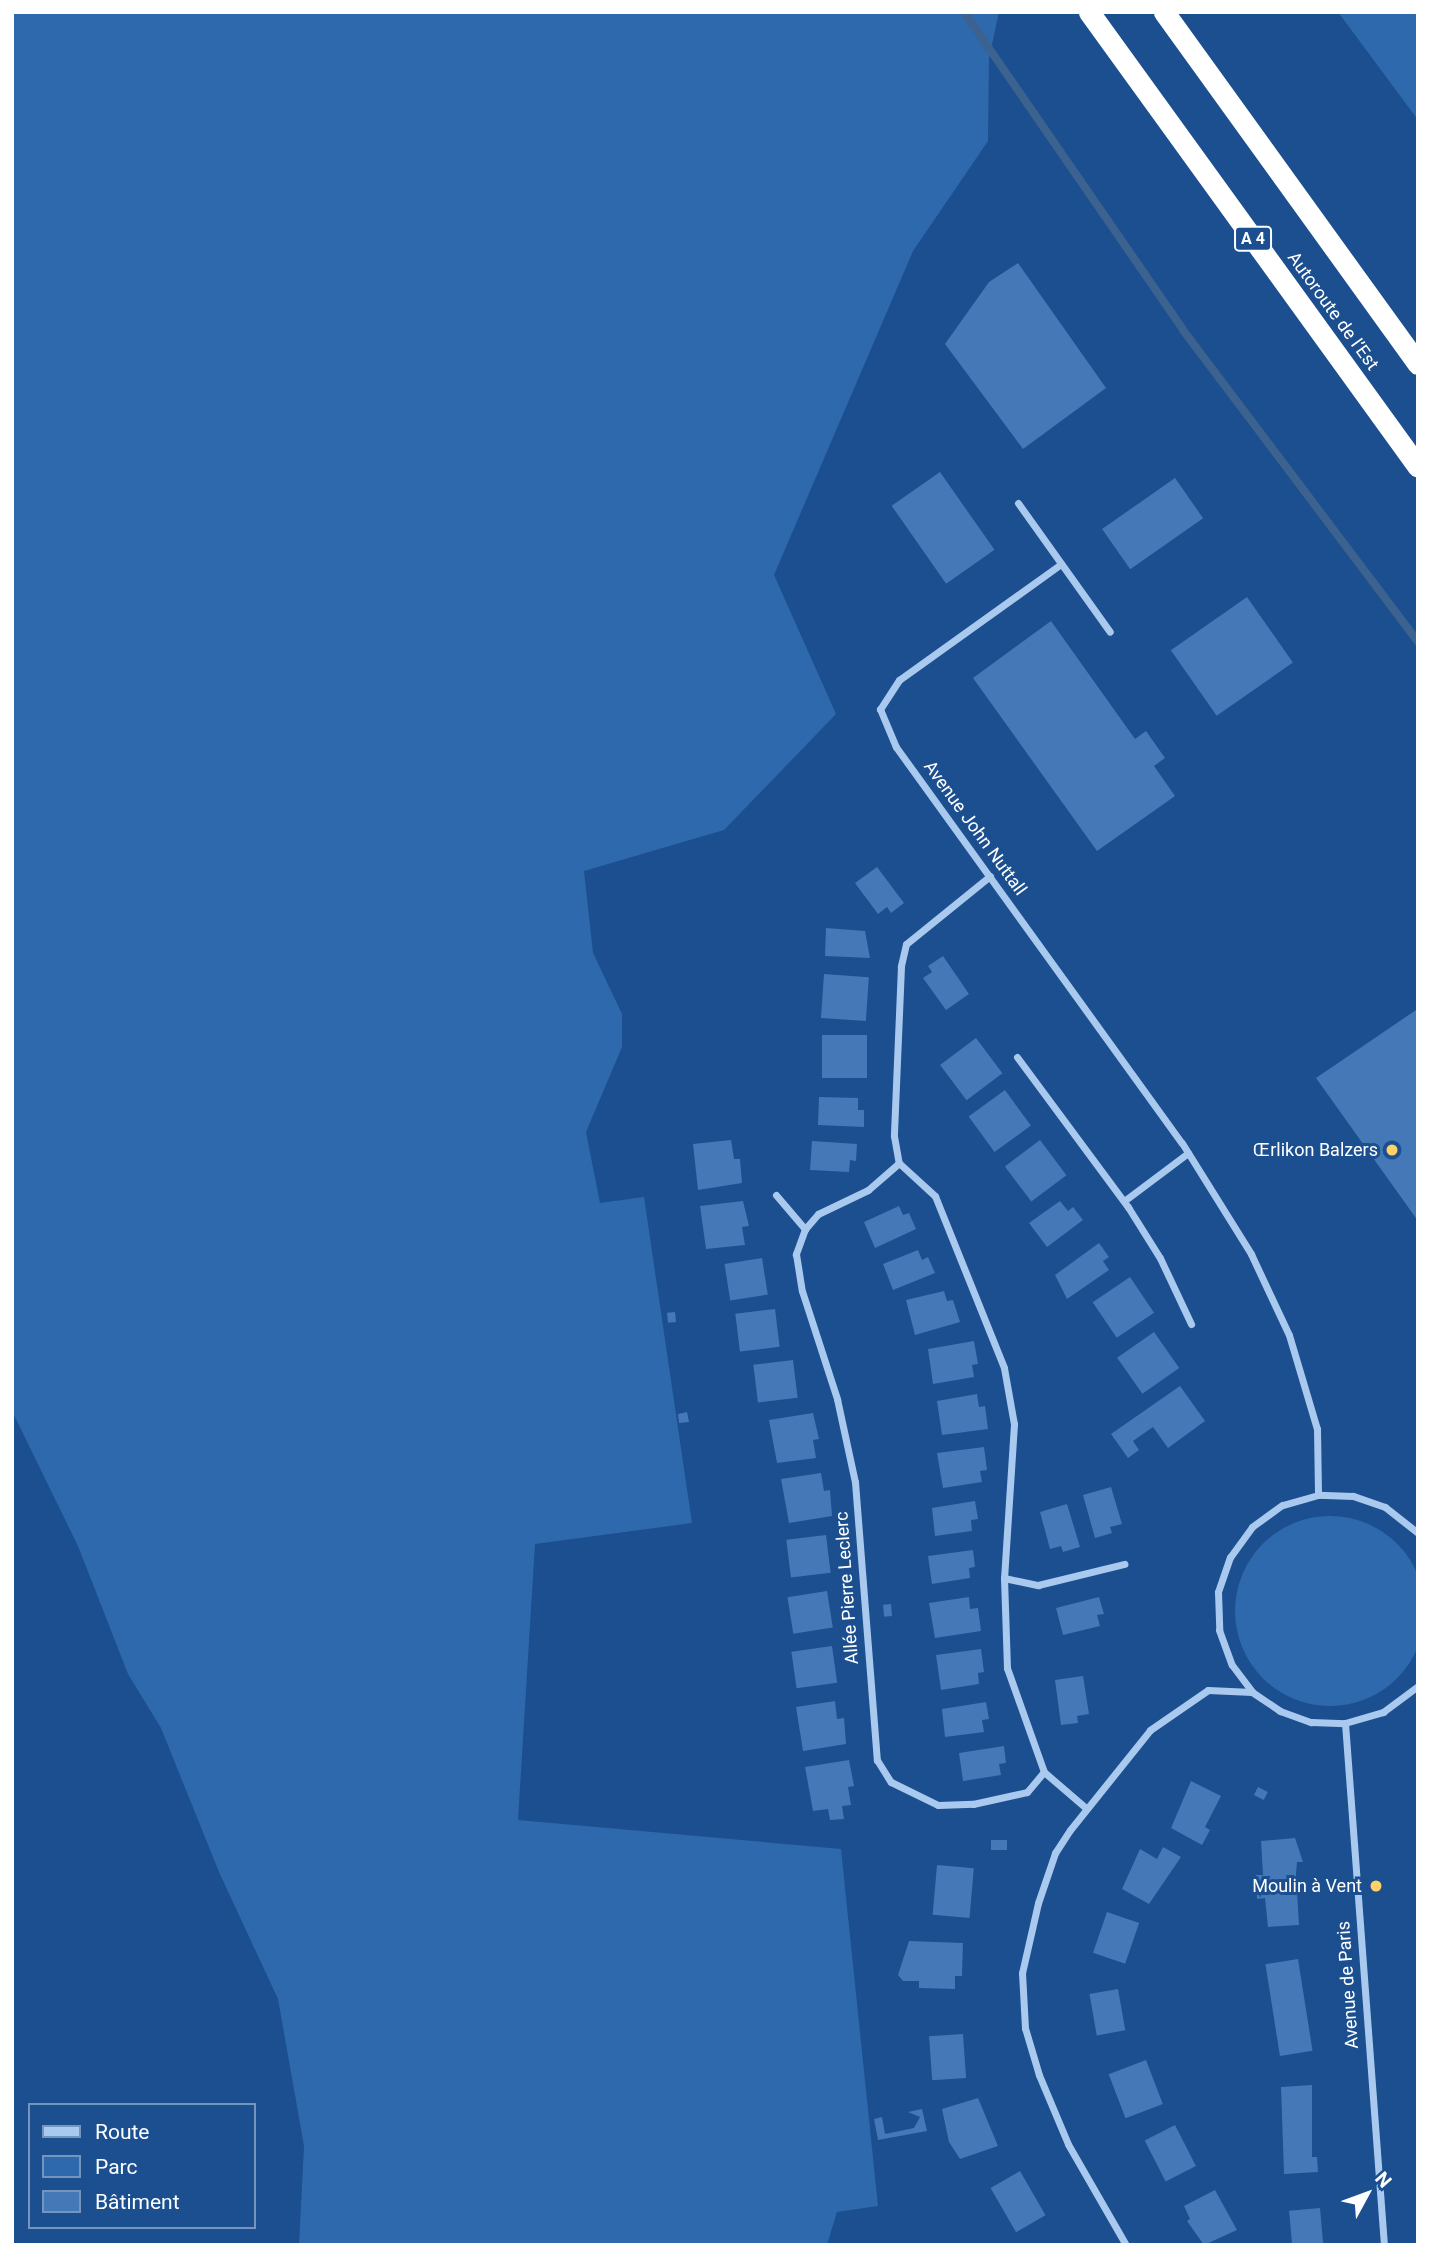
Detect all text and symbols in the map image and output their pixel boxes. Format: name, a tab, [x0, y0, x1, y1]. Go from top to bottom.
road number: A 4	[1234, 227, 1272, 252]
street label: Autoroute de l’Est	[1283, 248, 1383, 374]
street label: Avenue John Nuttall	[919, 757, 1031, 899]
place label: Œrlikon Balzers	[1253, 1139, 1378, 1161]
marker: Œrlikon Balzers	[1384, 1142, 1400, 1158]
street label: Allée Pierre Leclerc	[831, 1511, 863, 1665]
place label: Moulin à Vent	[1252, 1875, 1362, 1897]
marker: Moulin à Vent	[1368, 1878, 1384, 1894]
street label: Avenue de Paris	[1333, 1920, 1363, 2050]
legend	[28, 2103, 256, 2229]
text: Route	[95, 2120, 150, 2144]
text: Parc	[95, 2155, 137, 2179]
north arrow	[1332, 2159, 1402, 2229]
text: N	[1370, 2167, 1396, 2192]
text: Bâtiment	[95, 2190, 180, 2214]

